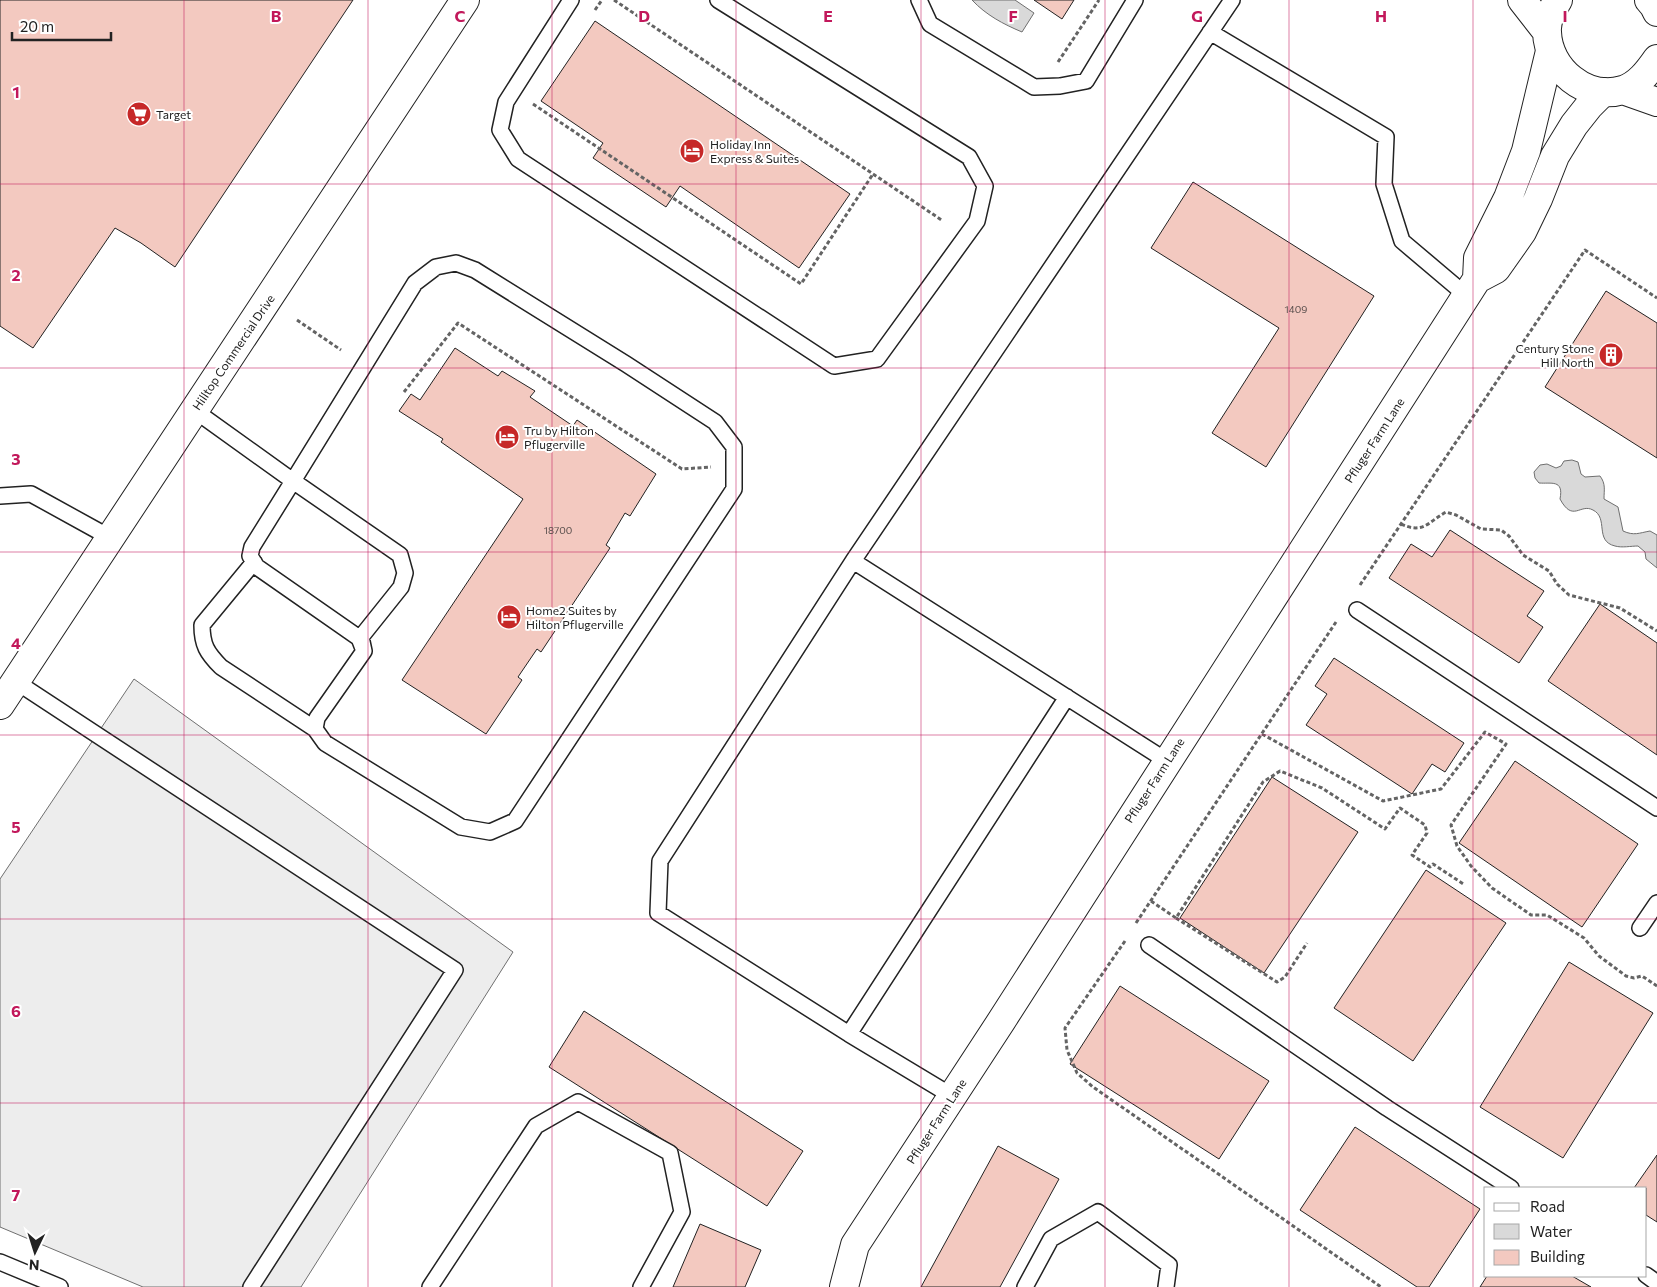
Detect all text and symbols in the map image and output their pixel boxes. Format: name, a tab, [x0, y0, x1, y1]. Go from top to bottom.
text: B	[271, 6, 282, 25]
text: C	[455, 6, 466, 25]
text: D	[638, 6, 650, 25]
text: E	[823, 6, 833, 25]
text: F	[1008, 6, 1018, 25]
text: G	[1191, 6, 1203, 25]
text: H	[1375, 6, 1387, 25]
text: I	[1562, 6, 1568, 25]
scale bar	[12, 10, 111, 42]
text: 20 m	[20, 17, 54, 35]
text: 1	[12, 82, 20, 101]
supermarket icon: Target	[126, 101, 152, 127]
place label: Target	[156, 107, 191, 121]
place label: Holiday Inn Express & Suites	[710, 137, 799, 165]
hotel icon: Holiday Inn Express & Suites	[679, 138, 705, 164]
text: 2	[11, 265, 21, 284]
street label: Hilltop Commercial Drive	[189, 292, 277, 412]
house number: 1409	[1285, 303, 1307, 315]
place label: Century Stone Hill North	[1516, 341, 1594, 369]
building icon: Century Stone Hill North	[1598, 342, 1624, 368]
street label: Pfluger Farm Lane	[1341, 395, 1407, 485]
place label: Tru by Hilton Pflugerville	[524, 423, 594, 451]
hotel icon: Tru by Hilton Pflugerville	[494, 424, 520, 450]
text: 3	[11, 449, 21, 468]
house number: 18700	[544, 524, 572, 536]
place label: Home2 Suites by Hilton Pflugerville	[526, 603, 624, 631]
hotel icon: Home2 Suites by Hilton Pflugerville	[496, 604, 522, 630]
text: 4	[11, 633, 21, 652]
street label: Pfluger Farm Lane	[1121, 735, 1187, 825]
text: 5	[11, 817, 21, 836]
text: 6	[11, 1001, 21, 1020]
street label: Pfluger Farm Lane	[903, 1076, 969, 1166]
text: 7	[12, 1185, 21, 1204]
legend	[1484, 1187, 1647, 1277]
text: Road	[1530, 1197, 1565, 1215]
text: Water	[1530, 1222, 1572, 1240]
north arrow	[10, 1227, 60, 1277]
text: Building	[1530, 1247, 1585, 1265]
text: N	[28, 1257, 40, 1274]

